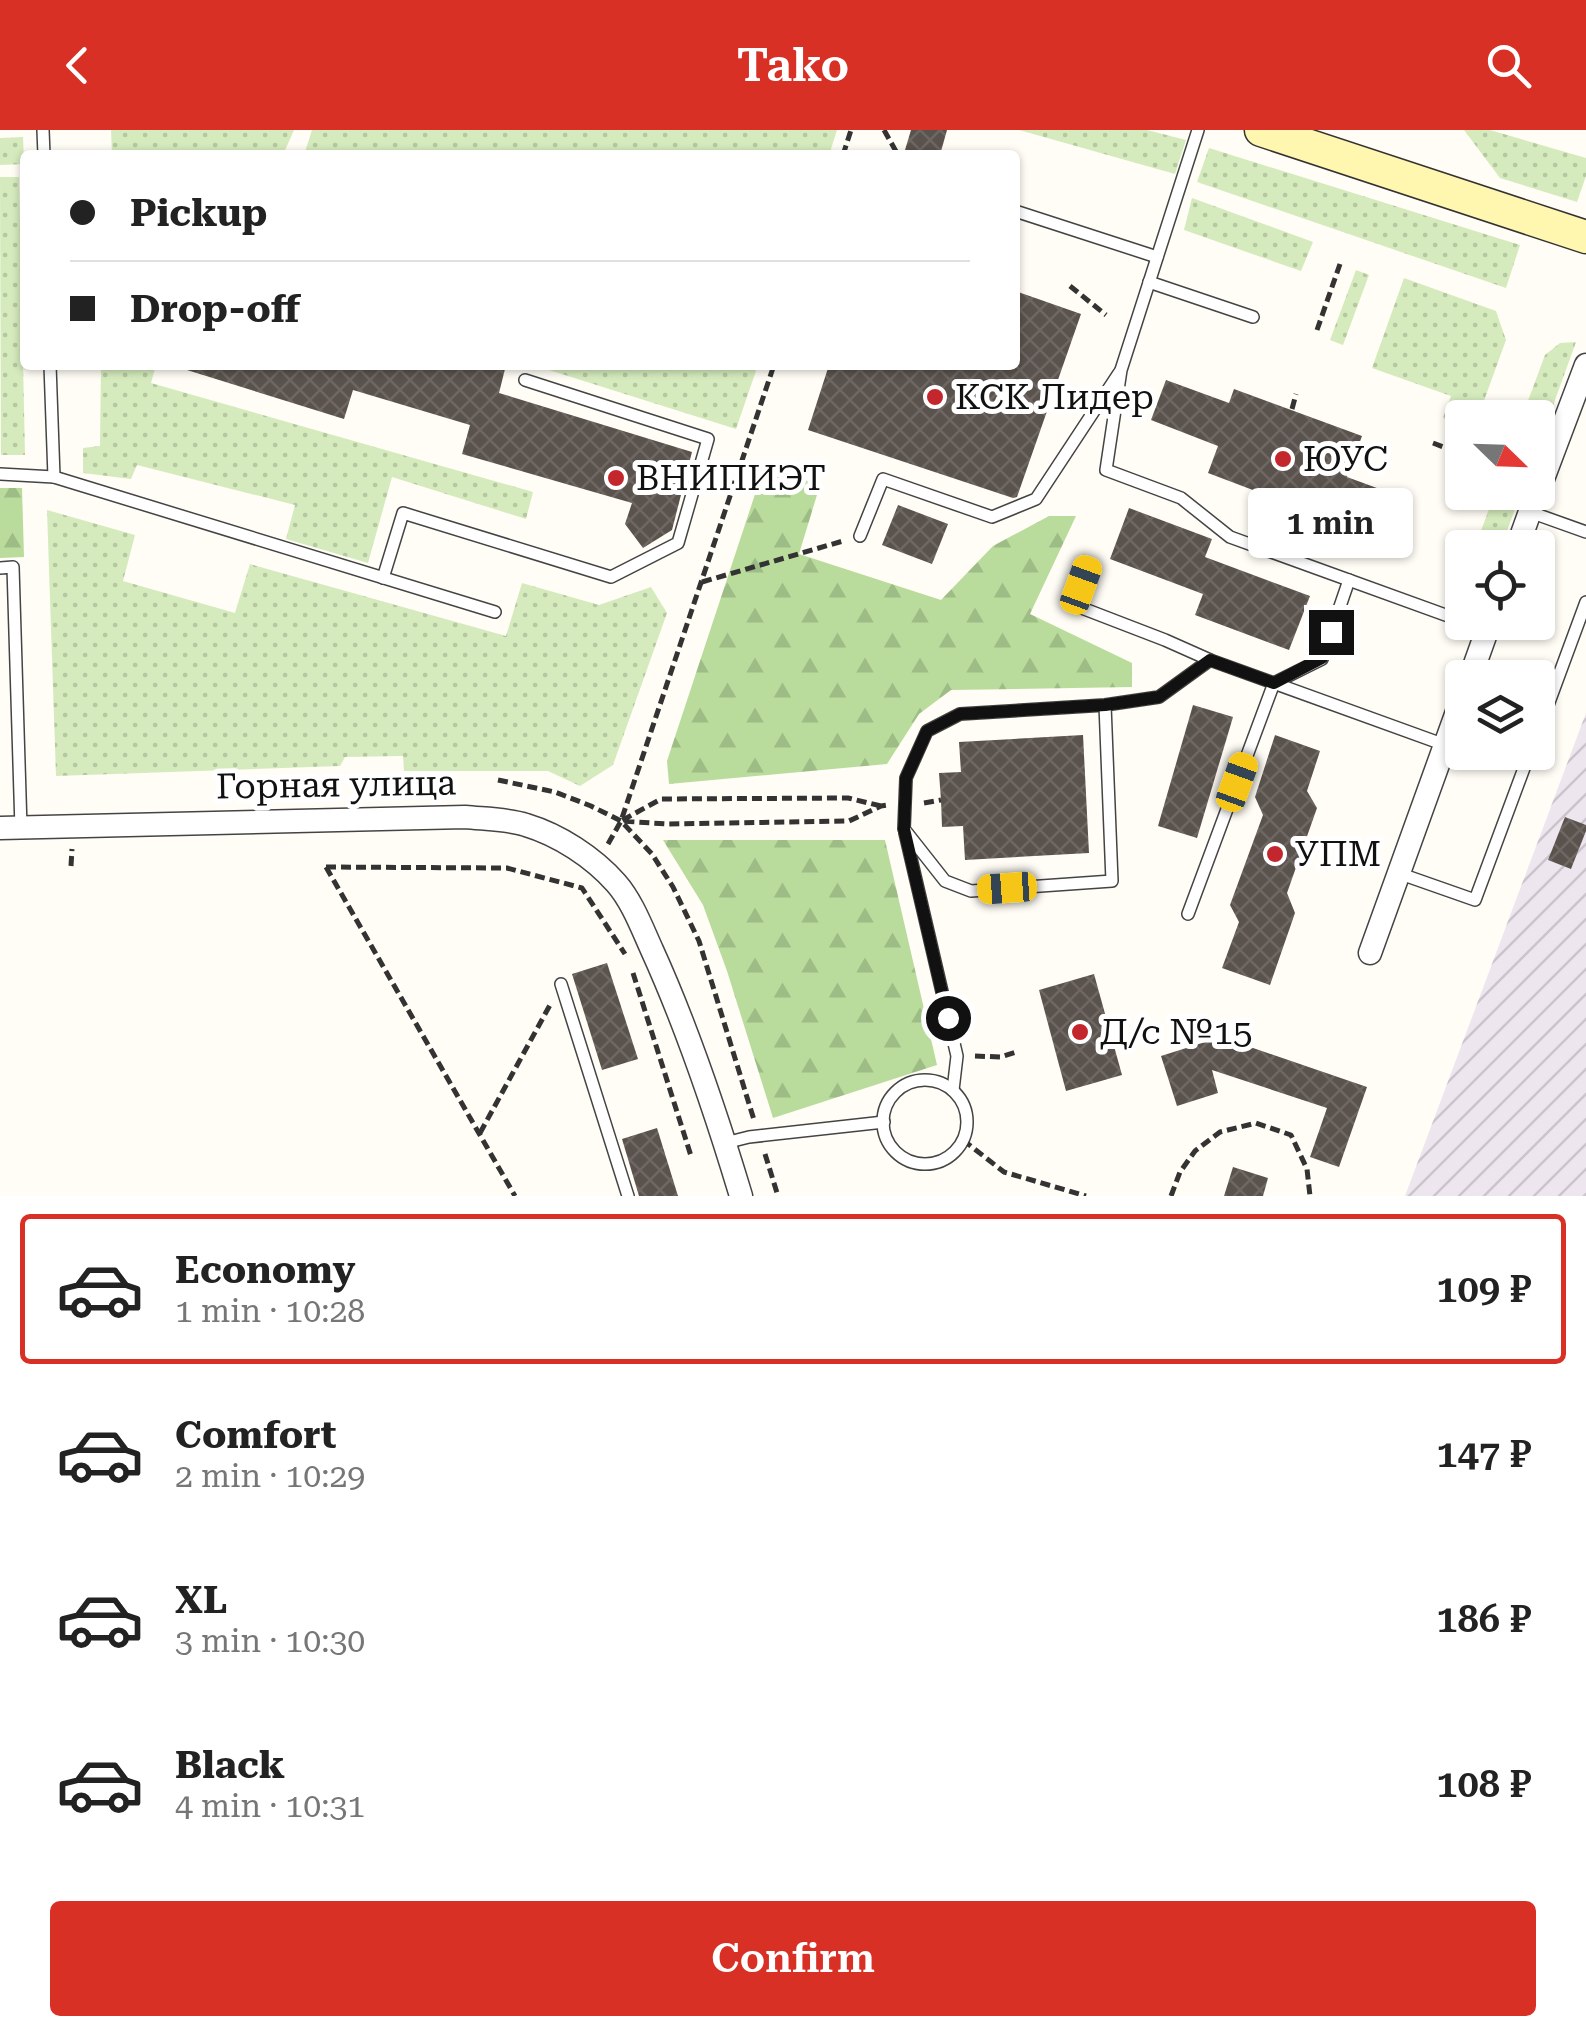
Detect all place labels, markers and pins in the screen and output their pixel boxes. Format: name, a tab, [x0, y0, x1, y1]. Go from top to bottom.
place label: КСК Лидер	[955, 377, 1154, 418]
marker: КСК Лидер	[924, 386, 946, 408]
place label: ЮУС	[1303, 439, 1388, 480]
marker: ЮУС	[1272, 448, 1294, 470]
place label: ВНИПИЭТ	[636, 458, 826, 499]
marker: ВНИПИЭТ	[605, 467, 627, 489]
place label: УПМ	[1295, 834, 1381, 875]
marker: УПМ	[1264, 843, 1286, 865]
place label: Д/с №15	[1100, 1012, 1253, 1053]
marker: Д/с №15	[1069, 1021, 1091, 1043]

